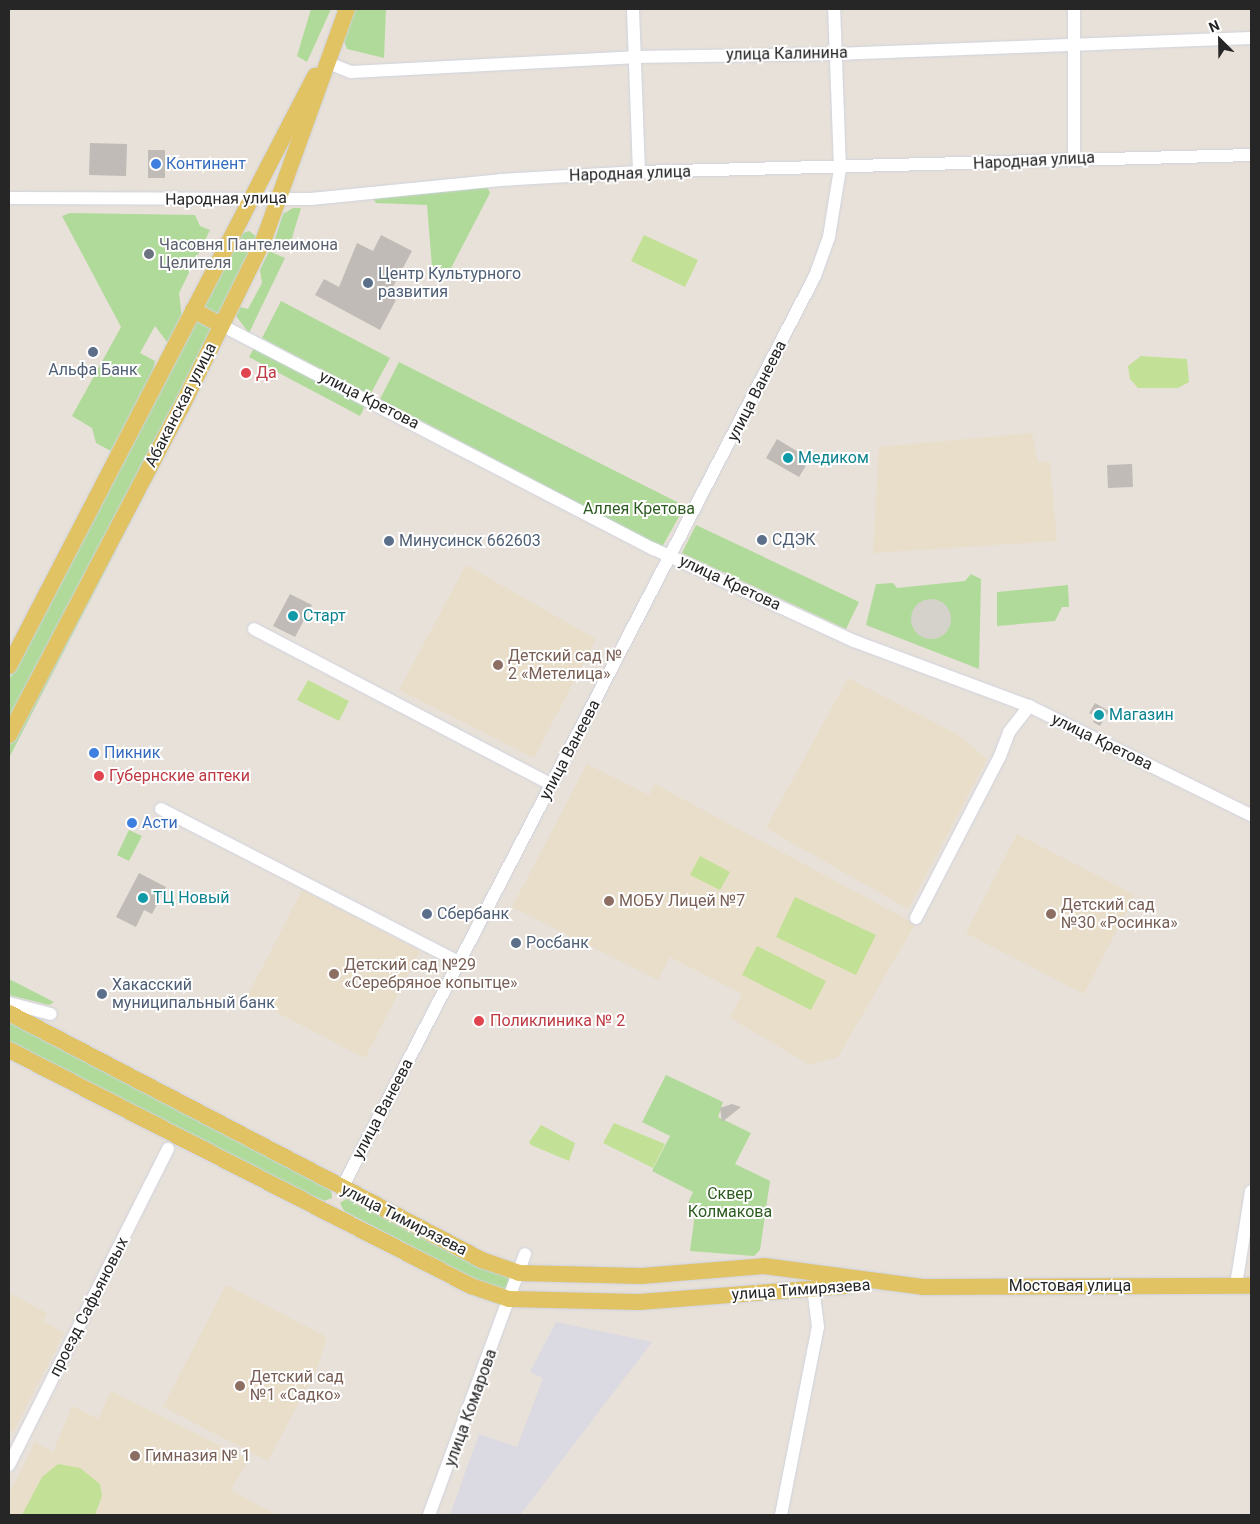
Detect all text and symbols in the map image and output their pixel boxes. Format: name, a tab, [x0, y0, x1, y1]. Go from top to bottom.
north arrow	[1195, 15, 1245, 65]
text: N	[1206, 17, 1222, 35]
street label: улица Калинина	[726, 43, 848, 65]
street label: Народная улица	[973, 148, 1095, 174]
place label: Континент	[166, 154, 246, 174]
marker: Континент	[150, 158, 162, 170]
street label: Народная улица	[569, 162, 691, 186]
street label: Народная улица	[165, 188, 287, 210]
place label: Часовня Пантелеимона Целителя	[159, 235, 338, 273]
marker: Часовня Пантелеимона Целителя	[143, 248, 155, 260]
place label: Центр Культурного развития	[378, 264, 521, 302]
marker: Центр Культурного развития	[362, 277, 374, 289]
street label: улица Ванеева	[723, 337, 791, 445]
street label: Абаканская улица	[141, 340, 221, 470]
marker: Альфа Банк	[87, 346, 99, 358]
place label: Альфа Банк	[48, 360, 138, 380]
place label: Да	[256, 363, 277, 383]
marker: Да	[240, 367, 252, 379]
street label: улица Кретова	[316, 367, 422, 433]
place label: Медиком	[798, 448, 869, 468]
marker: Медиком	[782, 452, 794, 464]
park label: Аллея Кретова	[583, 499, 695, 519]
place label: СДЭК	[772, 530, 816, 550]
place label: Минусинск 662603	[399, 531, 541, 551]
marker: СДЭК	[756, 534, 768, 546]
marker: Минусинск 662603	[383, 535, 395, 547]
street label: улица Кретова	[676, 551, 784, 615]
place label: Старт	[303, 606, 346, 626]
marker: Старт	[287, 610, 299, 622]
place label: Детский сад № 2 «Метелица»	[508, 646, 622, 684]
marker: Детский сад № 2 «Метелица»	[492, 659, 504, 671]
street label: улица Ванеева	[536, 697, 604, 803]
place label: Магазин	[1109, 705, 1174, 725]
street label: улица Кретова	[1048, 709, 1156, 775]
marker: Магазин	[1093, 709, 1105, 721]
place label: Пикник	[104, 743, 160, 763]
marker: Пикник	[88, 747, 100, 759]
place label: Губернские аптеки	[109, 766, 250, 786]
marker: Губернские аптеки	[93, 770, 105, 782]
place label: Асти	[142, 813, 178, 833]
marker: Асти	[126, 817, 138, 829]
place label: ТЦ Новый	[153, 888, 230, 908]
place label: МОБУ Лицей №7	[619, 891, 745, 911]
marker: ТЦ Новый	[137, 892, 149, 904]
marker: МОБУ Лицей №7	[603, 895, 615, 907]
place label: Детский сад №30 «Росинка»	[1061, 895, 1178, 933]
place label: Сбербанк	[437, 904, 509, 924]
marker: Сбербанк	[421, 908, 433, 920]
marker: Детский сад №30 «Росинка»	[1045, 908, 1057, 920]
place label: Росбанк	[526, 933, 589, 953]
marker: Росбанк	[510, 937, 522, 949]
place label: Детский сад №29 «Серебряное копытце»	[344, 955, 518, 993]
marker: Детский сад №29 «Серебряное копытце»	[328, 968, 340, 980]
place label: Хакасский муниципальный банк	[112, 975, 275, 1013]
marker: Хакасский муниципальный банк	[96, 988, 108, 1000]
place label: Поликлиника № 2	[490, 1011, 625, 1031]
marker: Поликлиника № 2	[472, 1014, 486, 1028]
street label: улица Ванеева	[349, 1056, 417, 1162]
street label: улица Тимирязева	[338, 1180, 470, 1260]
park label: Сквер Колмакова	[688, 1184, 772, 1222]
street label: проезд Сафьяновых	[46, 1234, 132, 1380]
street label: улица Тимирязева	[731, 1276, 871, 1304]
street label: Мостовая улица	[1009, 1276, 1131, 1296]
street label: улица Комарова	[441, 1347, 501, 1469]
place label: Детский сад №1 «Cадко»	[250, 1367, 344, 1405]
marker: Детский сад №1 «Cадко»	[234, 1380, 246, 1392]
place label: Гимназия № 1	[145, 1446, 251, 1466]
marker: Гимназия № 1	[129, 1450, 141, 1462]

